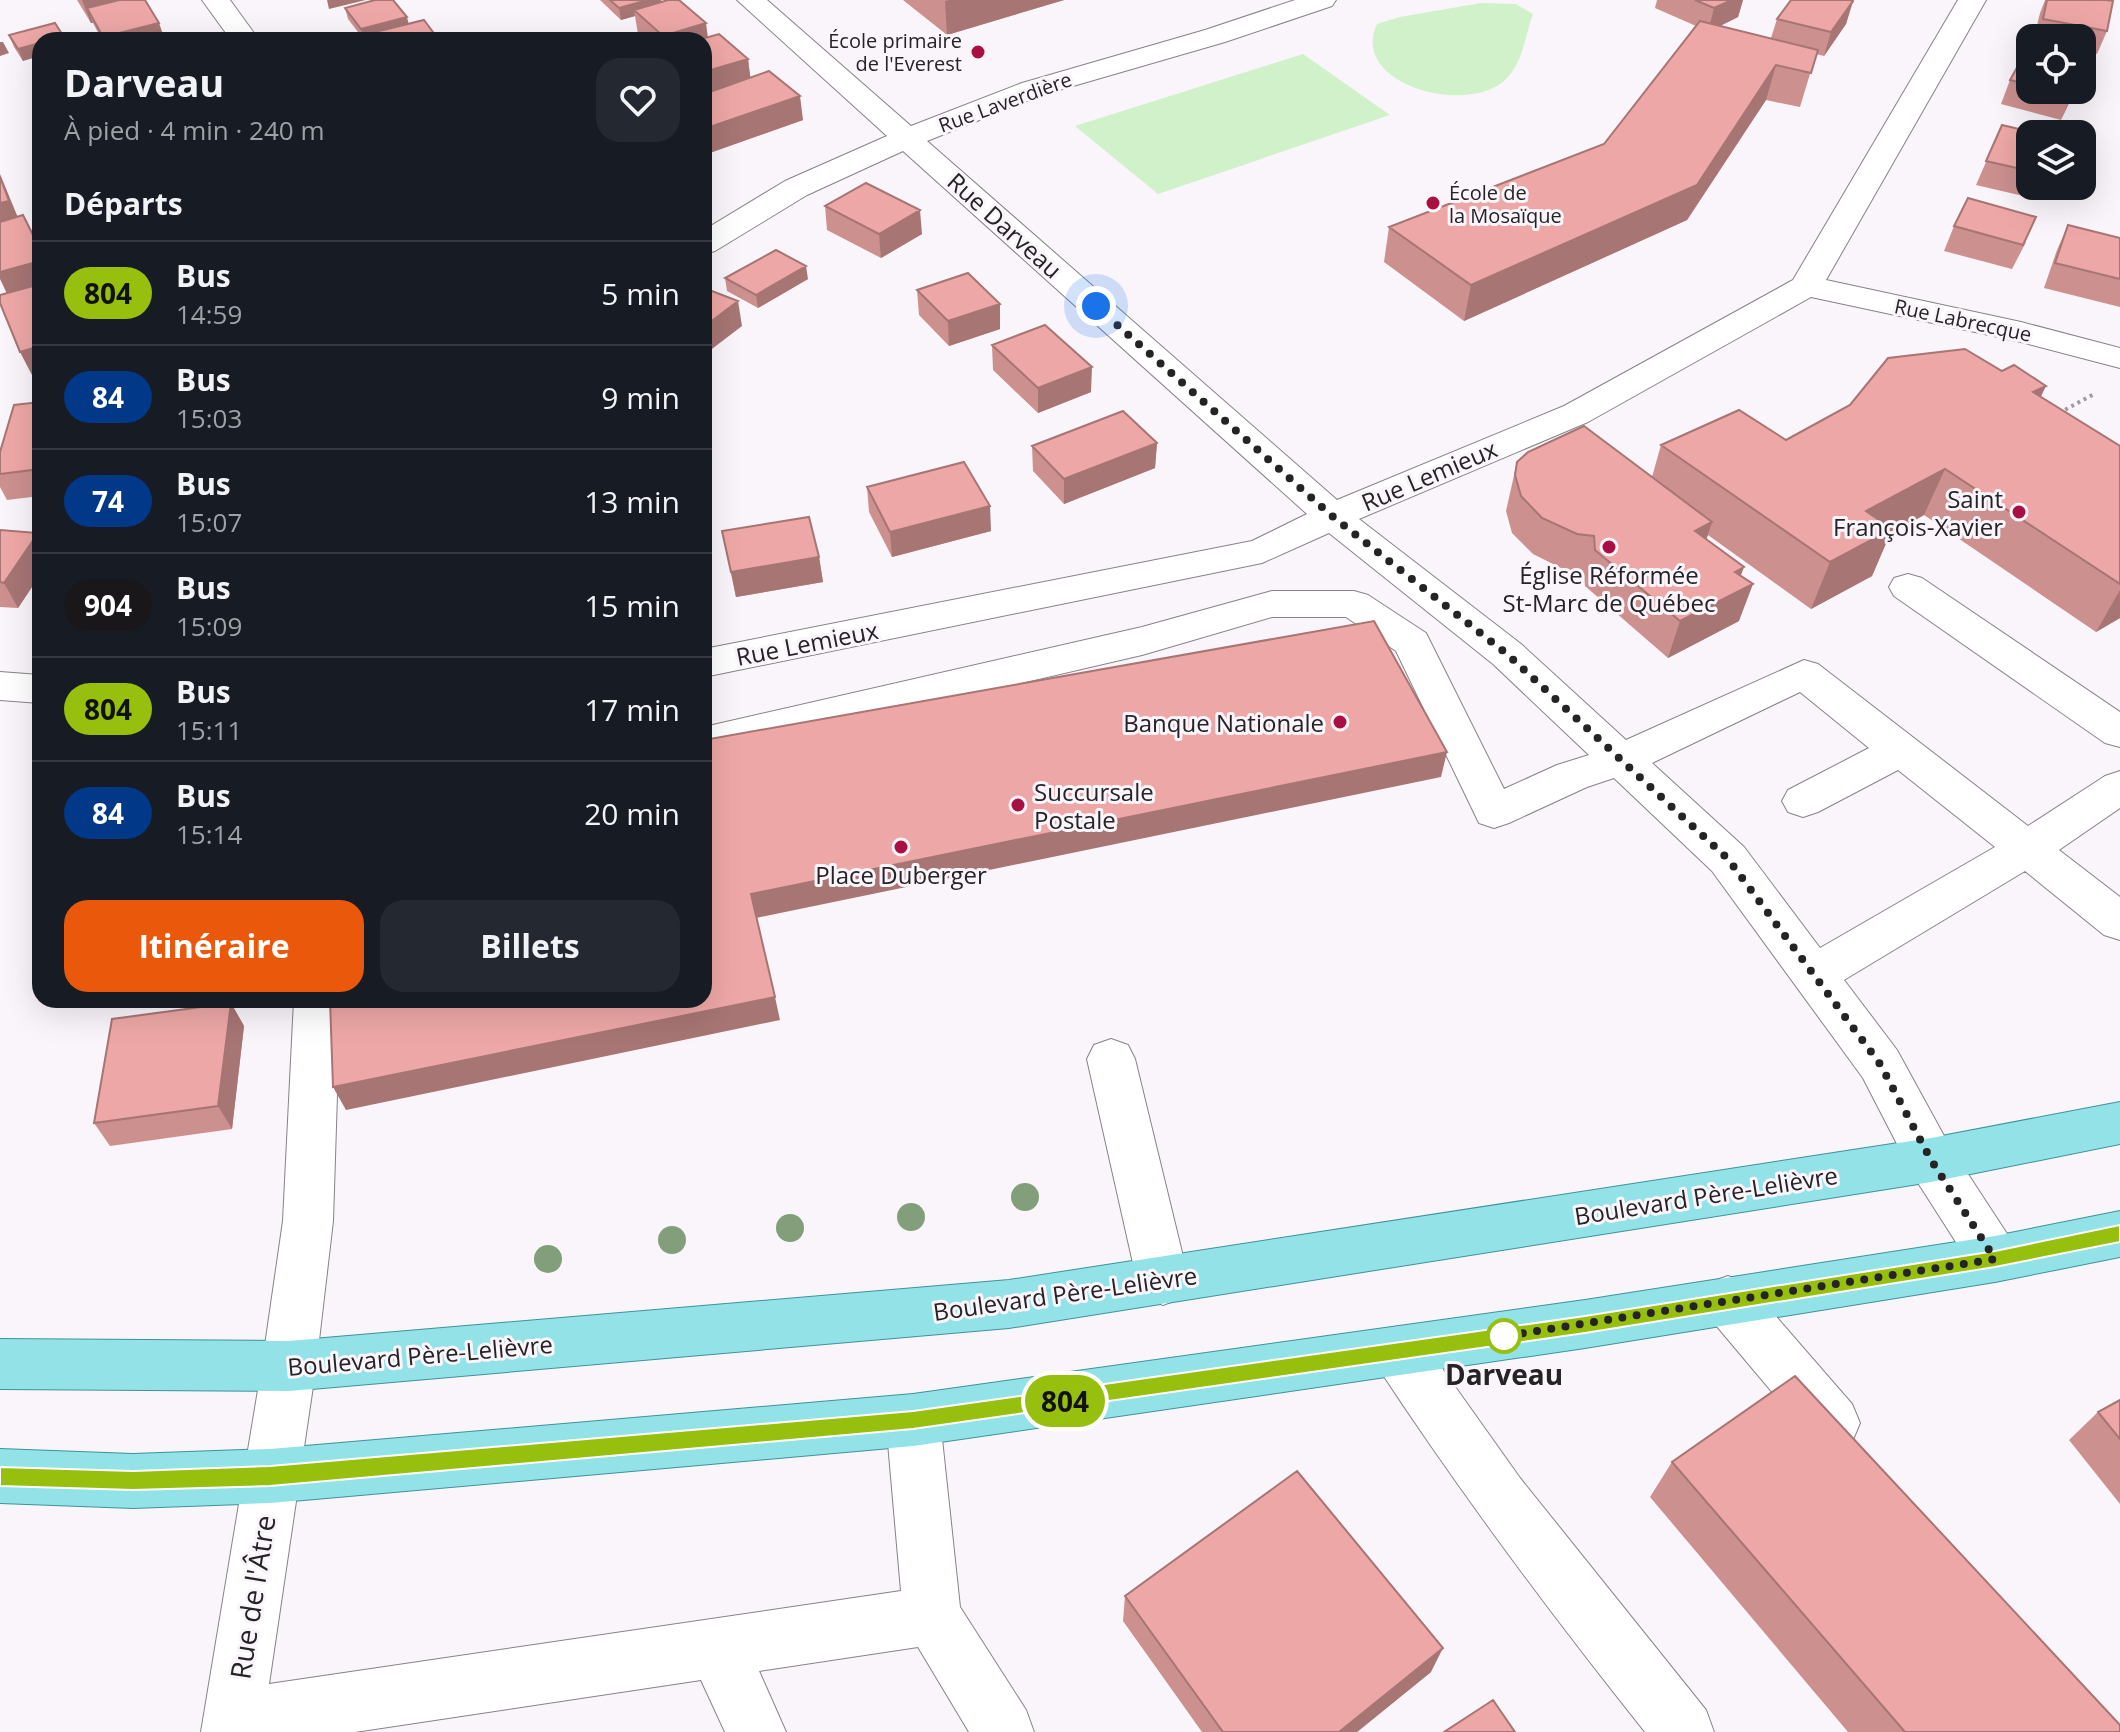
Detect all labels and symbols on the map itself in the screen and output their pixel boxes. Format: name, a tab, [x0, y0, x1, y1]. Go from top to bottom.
place label: École primaire de l'Everest	[828, 27, 962, 77]
marker: École primaire de l'Everest	[969, 43, 987, 61]
street label: Rue Laverdière	[935, 65, 1075, 139]
street label: Rue Darveau	[941, 165, 1069, 285]
place label: École de la Mosaïque	[1449, 179, 1562, 229]
marker: École de la Mosaïque	[1424, 194, 1442, 212]
your location	[1076, 286, 1116, 326]
street label: Rue Labrecque	[1892, 292, 2034, 348]
street label: Rue Lemieux	[1356, 431, 1502, 518]
place label: Saint François-Xavier	[1833, 482, 2003, 543]
marker: Saint François-Xavier	[2010, 503, 2028, 521]
marker: Église Réformée St-Marc de Québec	[1600, 538, 1618, 556]
place label: Église Réformée St-Marc de Québec	[1503, 558, 1715, 619]
street label: Rue Lemieux	[733, 613, 881, 673]
place label: Banque Nationale	[1123, 706, 1324, 739]
marker: Banque Nationale	[1331, 713, 1349, 731]
place label: Succursale Postale	[1034, 775, 1154, 836]
marker: Succursale Postale	[1009, 796, 1027, 814]
marker: Place Duberger	[892, 838, 910, 856]
place label: Place Duberger	[815, 858, 987, 891]
street label: Boulevard Père-Lelièvre	[1572, 1158, 1840, 1232]
street label: Boulevard Père-Lelièvre	[931, 1258, 1199, 1328]
marker: Darveau	[1487, 1319, 1521, 1353]
street label: Boulevard Père-Lelièvre	[286, 1327, 554, 1383]
place label: Darveau	[1445, 1355, 1563, 1393]
line badge: 804	[1019, 1375, 1111, 1427]
street label: Rue de l'Âtre	[220, 1512, 284, 1682]

